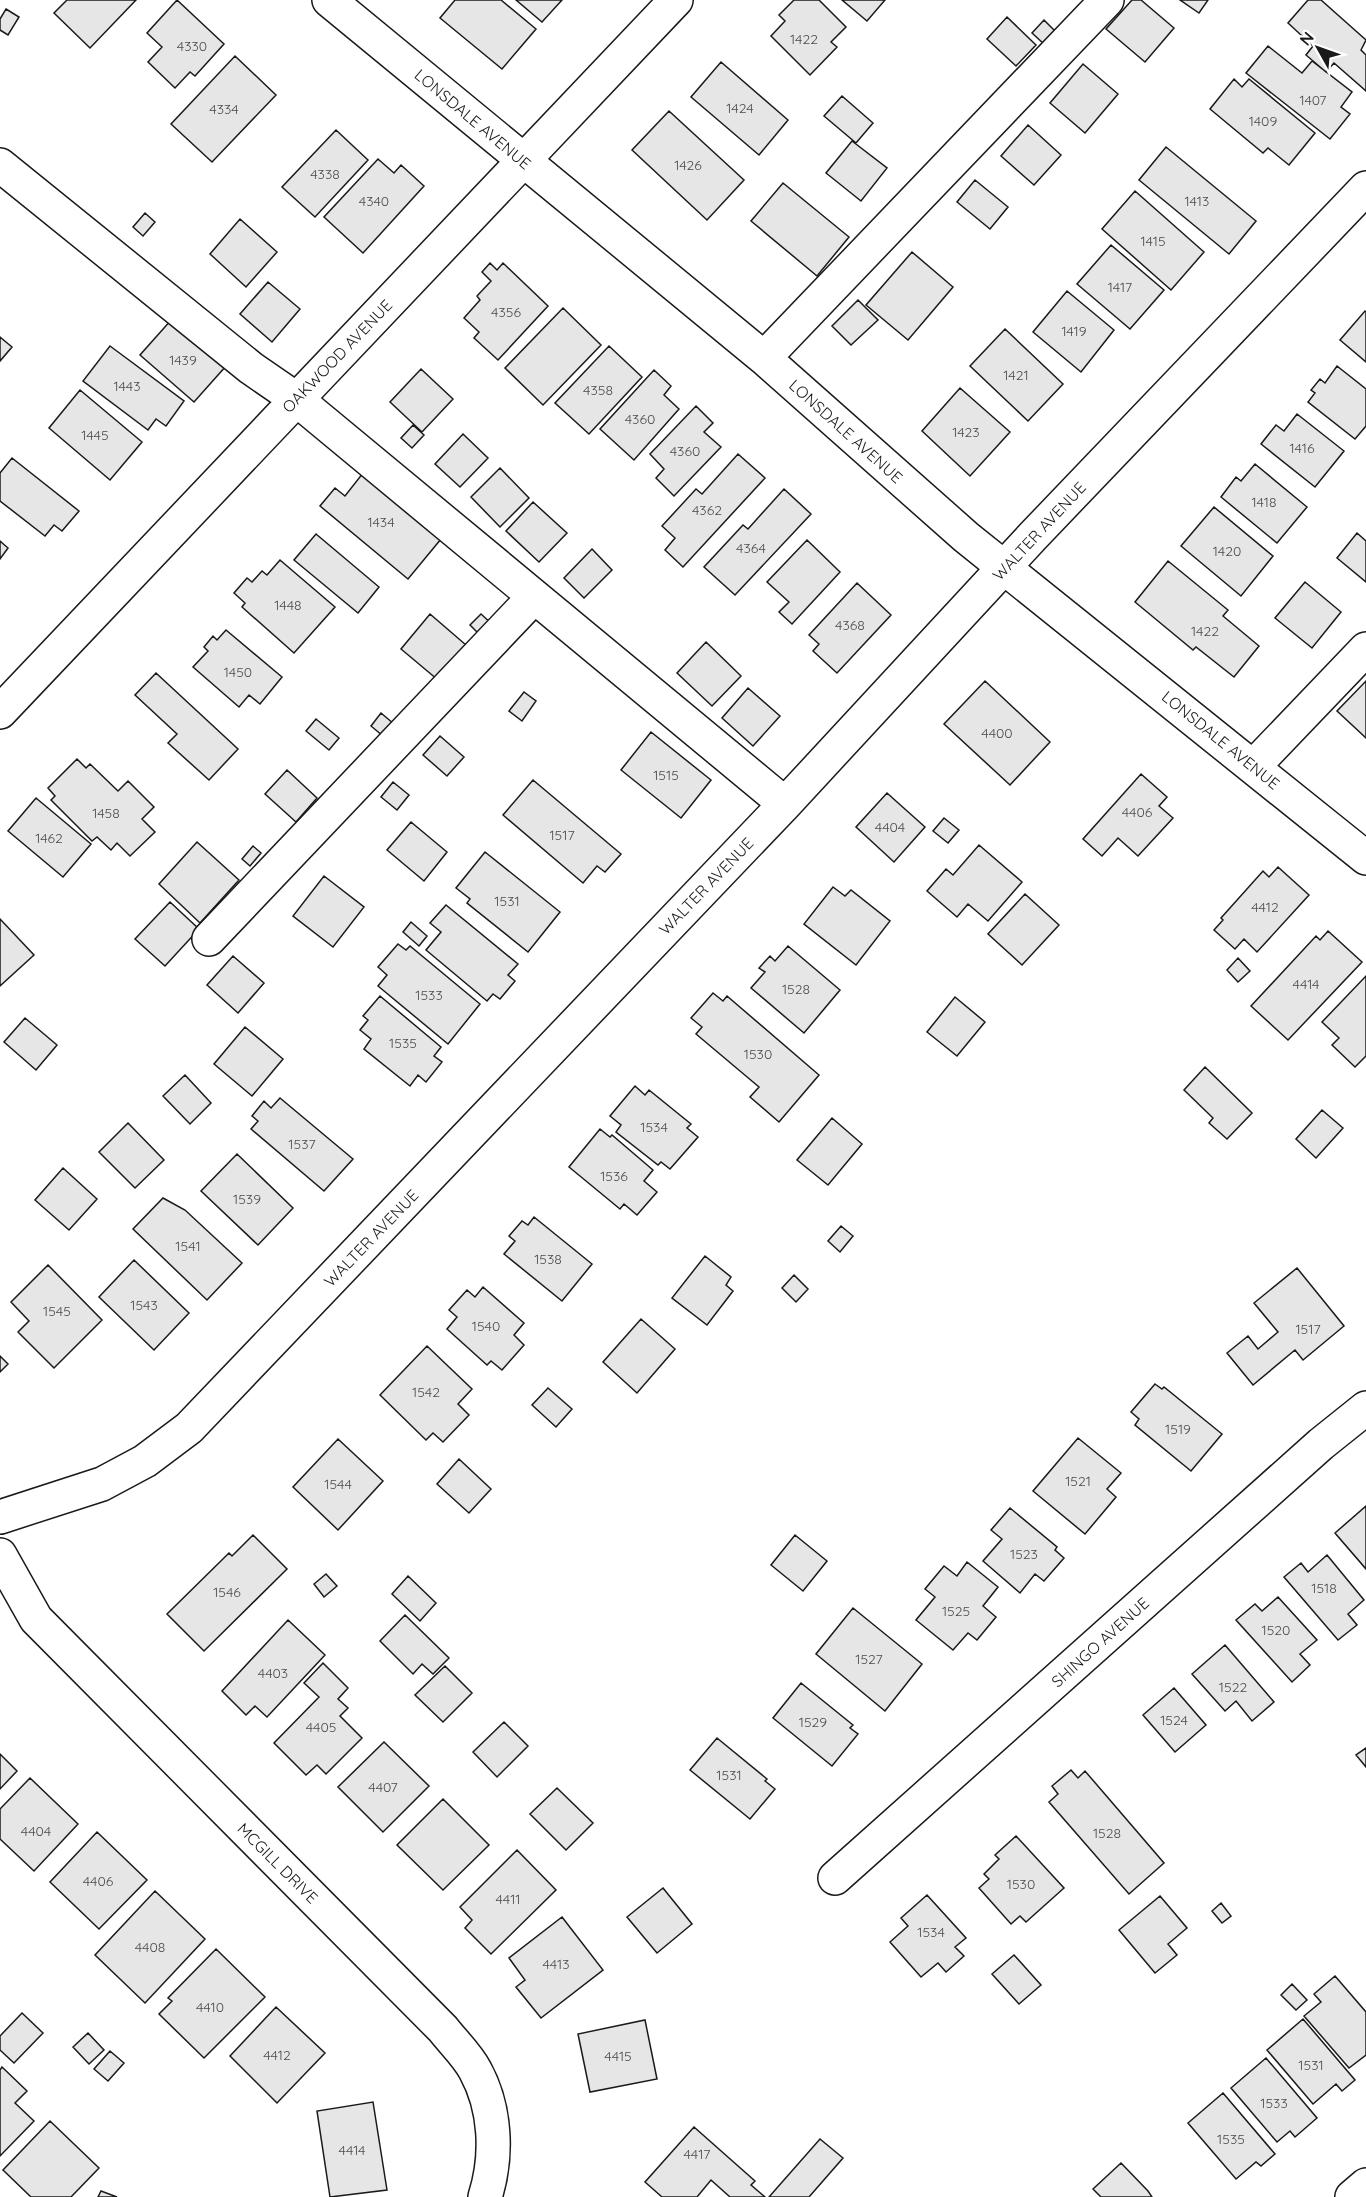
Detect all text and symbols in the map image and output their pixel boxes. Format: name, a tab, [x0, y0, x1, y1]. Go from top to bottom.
north arrow	[1288, 18, 1348, 78]
text: N	[1295, 27, 1318, 49]
house number: 1422	[790, 30, 818, 48]
house number: 4330	[177, 37, 207, 55]
street label: LONSDALE AVENUE	[411, 64, 535, 174]
house number: 1407	[1299, 91, 1327, 109]
house number: 1424	[726, 99, 754, 117]
house number: 4334	[209, 100, 239, 118]
house number: 1409	[1249, 112, 1277, 130]
house number: 1426	[674, 156, 702, 174]
house number: 4338	[310, 165, 340, 183]
house number: 4340	[359, 192, 389, 210]
house number: 1413	[1185, 192, 1209, 210]
house number: 1415	[1140, 232, 1166, 250]
house number: 1417	[1108, 278, 1132, 296]
street label: OAKWOOD AVENUE	[278, 295, 396, 417]
house number: 4356	[491, 303, 521, 321]
house number: 1419	[1061, 322, 1087, 340]
house number: 1439	[169, 351, 197, 369]
house number: 1421	[1003, 366, 1029, 384]
street label: LONSDALE AVENUE	[785, 375, 907, 487]
house number: 1443	[113, 377, 141, 395]
house number: 4358	[583, 381, 613, 399]
house number: 4360	[625, 410, 655, 428]
house number: 1423	[952, 423, 980, 441]
house number: 1445	[81, 426, 109, 444]
house number: 1416	[1290, 439, 1315, 457]
house number: 4360	[670, 442, 700, 460]
street label: WALTER AVENUE	[988, 478, 1090, 584]
house number: 1418	[1252, 493, 1276, 511]
house number: 4362	[692, 501, 722, 519]
house number: 1434	[367, 513, 395, 531]
house number: 4364	[736, 539, 766, 557]
house number: 1420	[1213, 542, 1241, 560]
house number: 1448	[274, 596, 302, 614]
house number: 4368	[835, 616, 865, 634]
house number: 1422	[1191, 622, 1219, 640]
house number: 1450	[224, 663, 252, 681]
street label: LONSDALE AVENUE	[1158, 686, 1284, 794]
house number: 4400	[981, 724, 1013, 742]
house number: 1515	[653, 766, 679, 784]
house number: 4406	[1122, 803, 1153, 821]
house number: 1458	[92, 804, 120, 822]
house number: 4404	[875, 818, 905, 836]
house number: 1517	[549, 826, 575, 844]
house number: 1462	[35, 829, 63, 847]
street label: WALTER AVENUE	[654, 833, 758, 939]
house number: 1531	[494, 892, 520, 910]
house number: 4412	[1251, 898, 1279, 916]
house number: 4414	[1293, 975, 1320, 993]
house number: 1528	[782, 980, 810, 998]
house number: 1533	[415, 986, 443, 1004]
house number: 1535	[389, 1034, 417, 1052]
house number: 1530	[744, 1045, 772, 1063]
house number: 1534	[640, 1118, 668, 1136]
house number: 1537	[288, 1135, 316, 1153]
house number: 1536	[600, 1167, 628, 1185]
street label: WALTER AVENUE	[319, 1185, 423, 1291]
house number: 1539	[233, 1190, 261, 1208]
house number: 1541	[175, 1237, 201, 1255]
house number: 1538	[534, 1250, 562, 1268]
house number: 1543	[130, 1296, 158, 1314]
house number: 1545	[43, 1302, 71, 1320]
house number: 1540	[472, 1317, 500, 1335]
house number: 1517	[1295, 1320, 1321, 1338]
house number: 1542	[412, 1383, 440, 1401]
house number: 1519	[1165, 1420, 1191, 1438]
house number: 1521	[1065, 1472, 1091, 1490]
house number: 1544	[324, 1475, 352, 1493]
house number: 1523	[1010, 1545, 1038, 1563]
house number: 1518	[1311, 1579, 1337, 1597]
house number: 1546	[213, 1583, 241, 1601]
street label: SHINGO AVENUE	[1047, 1593, 1153, 1691]
house number: 1525	[942, 1602, 970, 1620]
house number: 1520	[1262, 1621, 1290, 1639]
house number: 1527	[855, 1650, 883, 1668]
house number: 4403	[258, 1664, 288, 1682]
house number: 1522	[1219, 1678, 1247, 1696]
house number: 1524	[1160, 1711, 1188, 1729]
house number: 1529	[799, 1713, 827, 1731]
house number: 4405	[306, 1718, 336, 1736]
house number: 1531	[716, 1766, 742, 1784]
house number: 4407	[368, 1778, 398, 1796]
street label: MCGILL DRIVE	[233, 1818, 323, 1908]
house number: 4404	[21, 1822, 51, 1840]
house number: 1528	[1093, 1824, 1121, 1842]
house number: 4406	[83, 1872, 114, 1890]
house number: 1530	[1007, 1875, 1035, 1893]
house number: 4411	[495, 1890, 521, 1908]
house number: 1534	[917, 1923, 945, 1941]
house number: 4408	[135, 1938, 165, 1956]
house number: 4413	[542, 1955, 570, 1973]
house number: 4410	[196, 1998, 224, 2016]
house number: 4412	[263, 2046, 291, 2064]
house number: 4415	[604, 2047, 632, 2065]
house number: 1531	[1298, 2056, 1324, 2074]
house number: 1533	[1260, 2094, 1288, 2112]
house number: 1535	[1217, 2130, 1245, 2148]
house number: 4414	[339, 2141, 366, 2159]
house number: 4417	[683, 2145, 711, 2163]

